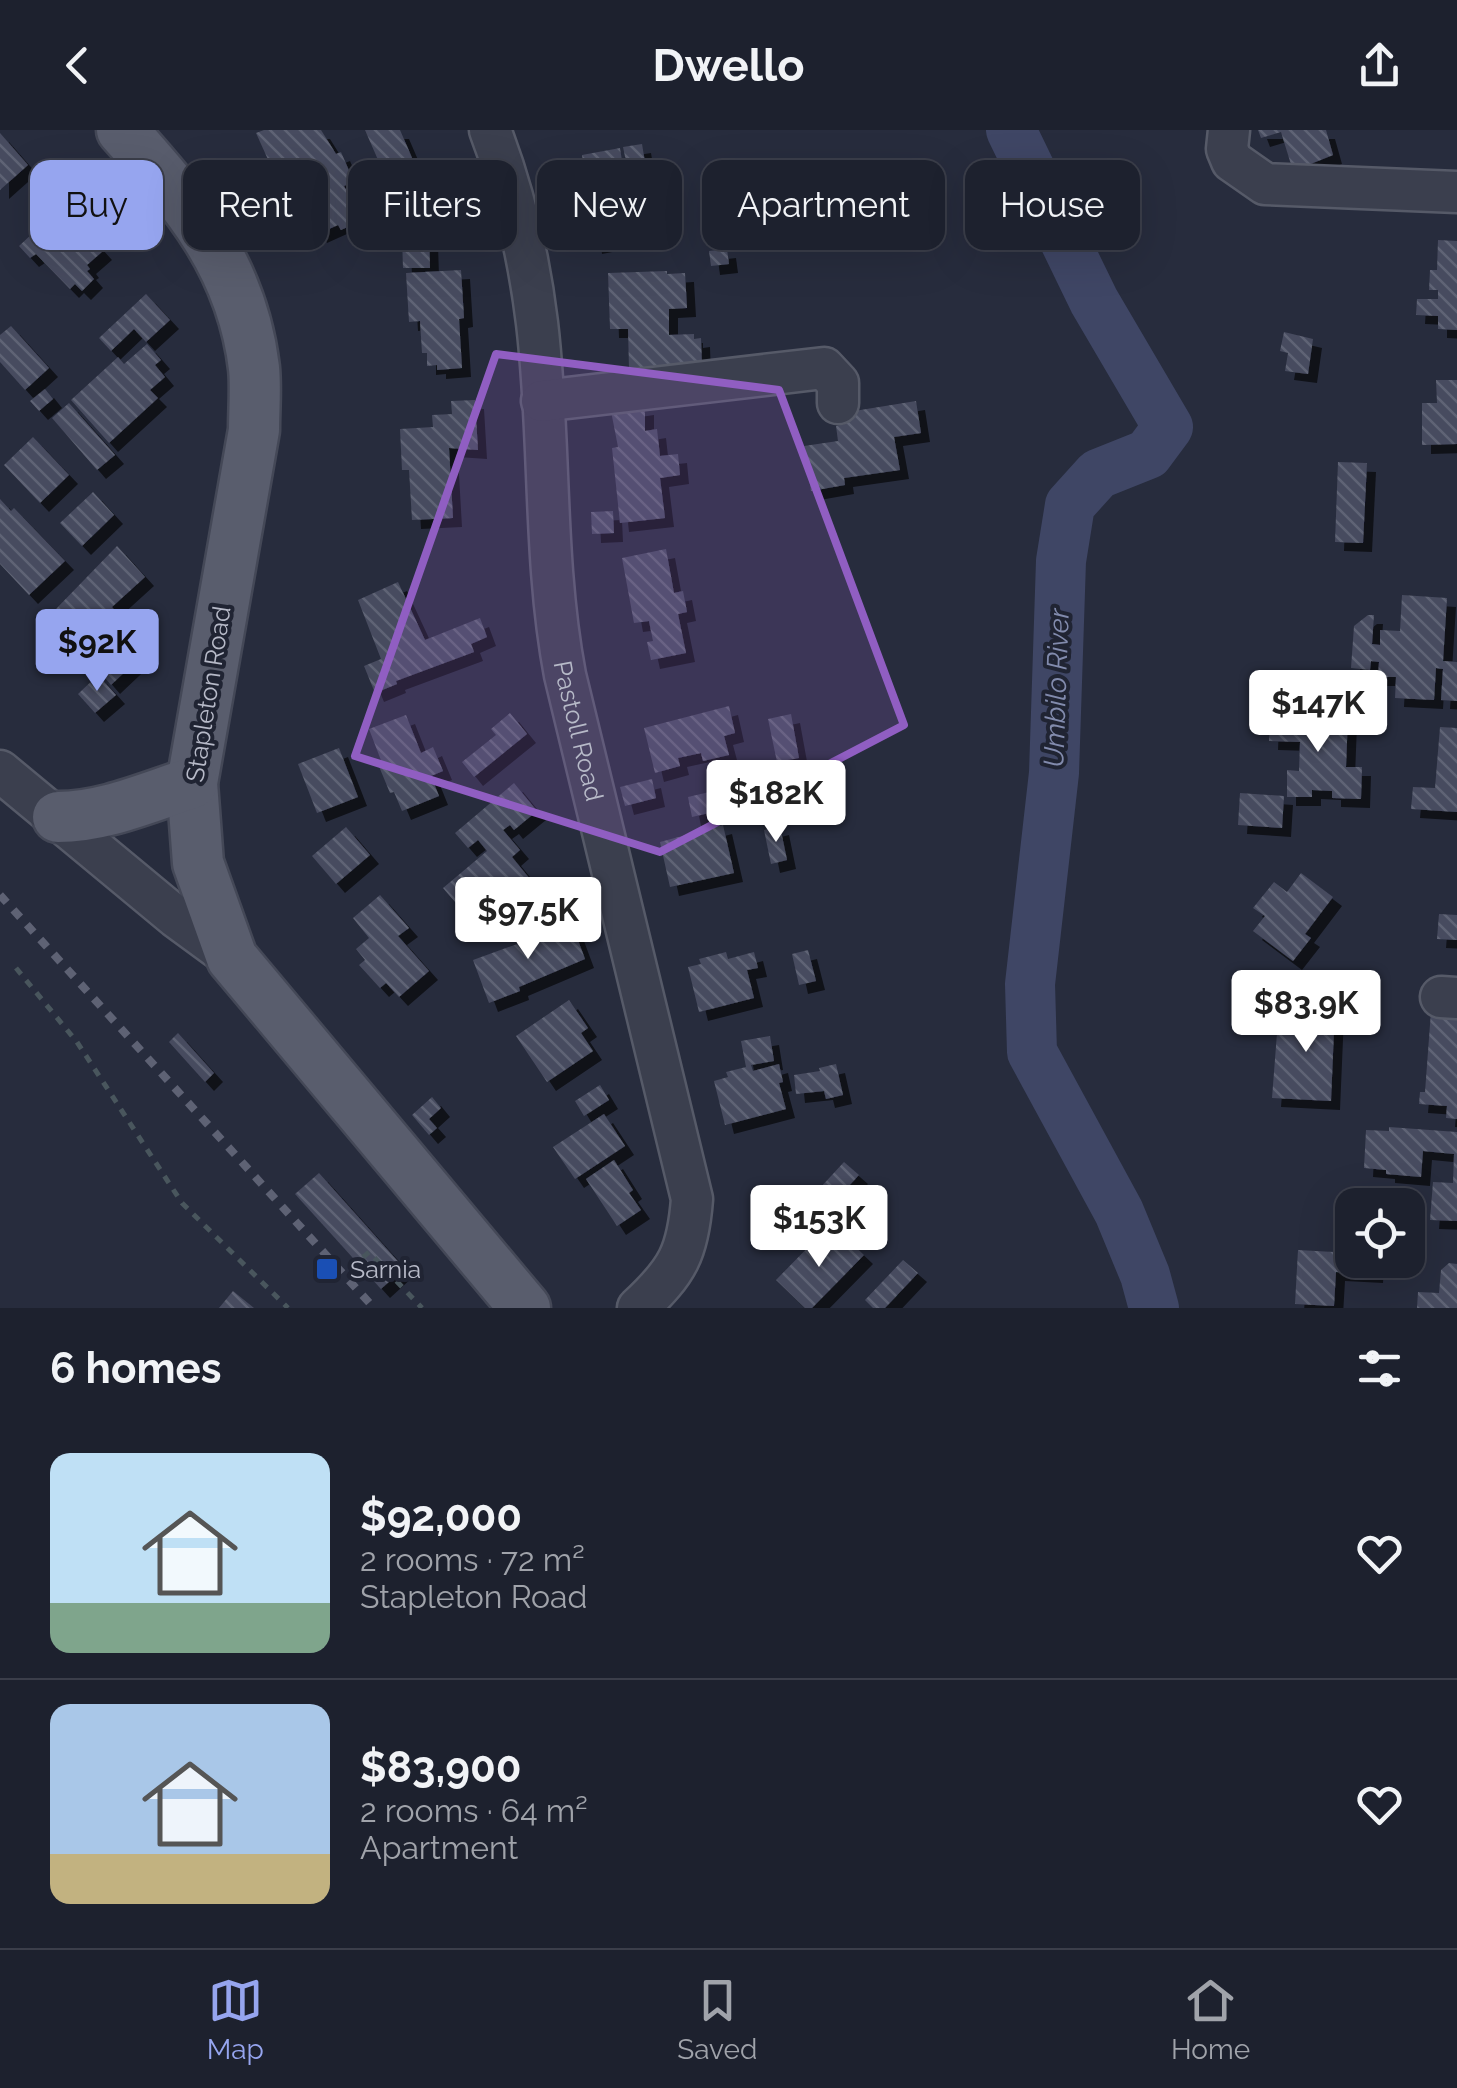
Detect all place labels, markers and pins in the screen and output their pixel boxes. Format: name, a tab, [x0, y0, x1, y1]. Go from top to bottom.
pin: $92K	[38, 609, 156, 694]
pin: $147K	[1248, 670, 1388, 755]
pin: $182K	[706, 760, 846, 845]
pin: $97.5K	[447, 877, 609, 962]
pin: $83.9K	[1225, 970, 1387, 1055]
pin: $153K	[749, 1185, 889, 1270]
place label: Sarnia	[350, 1254, 421, 1284]
marker: Sarnia	[314, 1256, 340, 1282]

